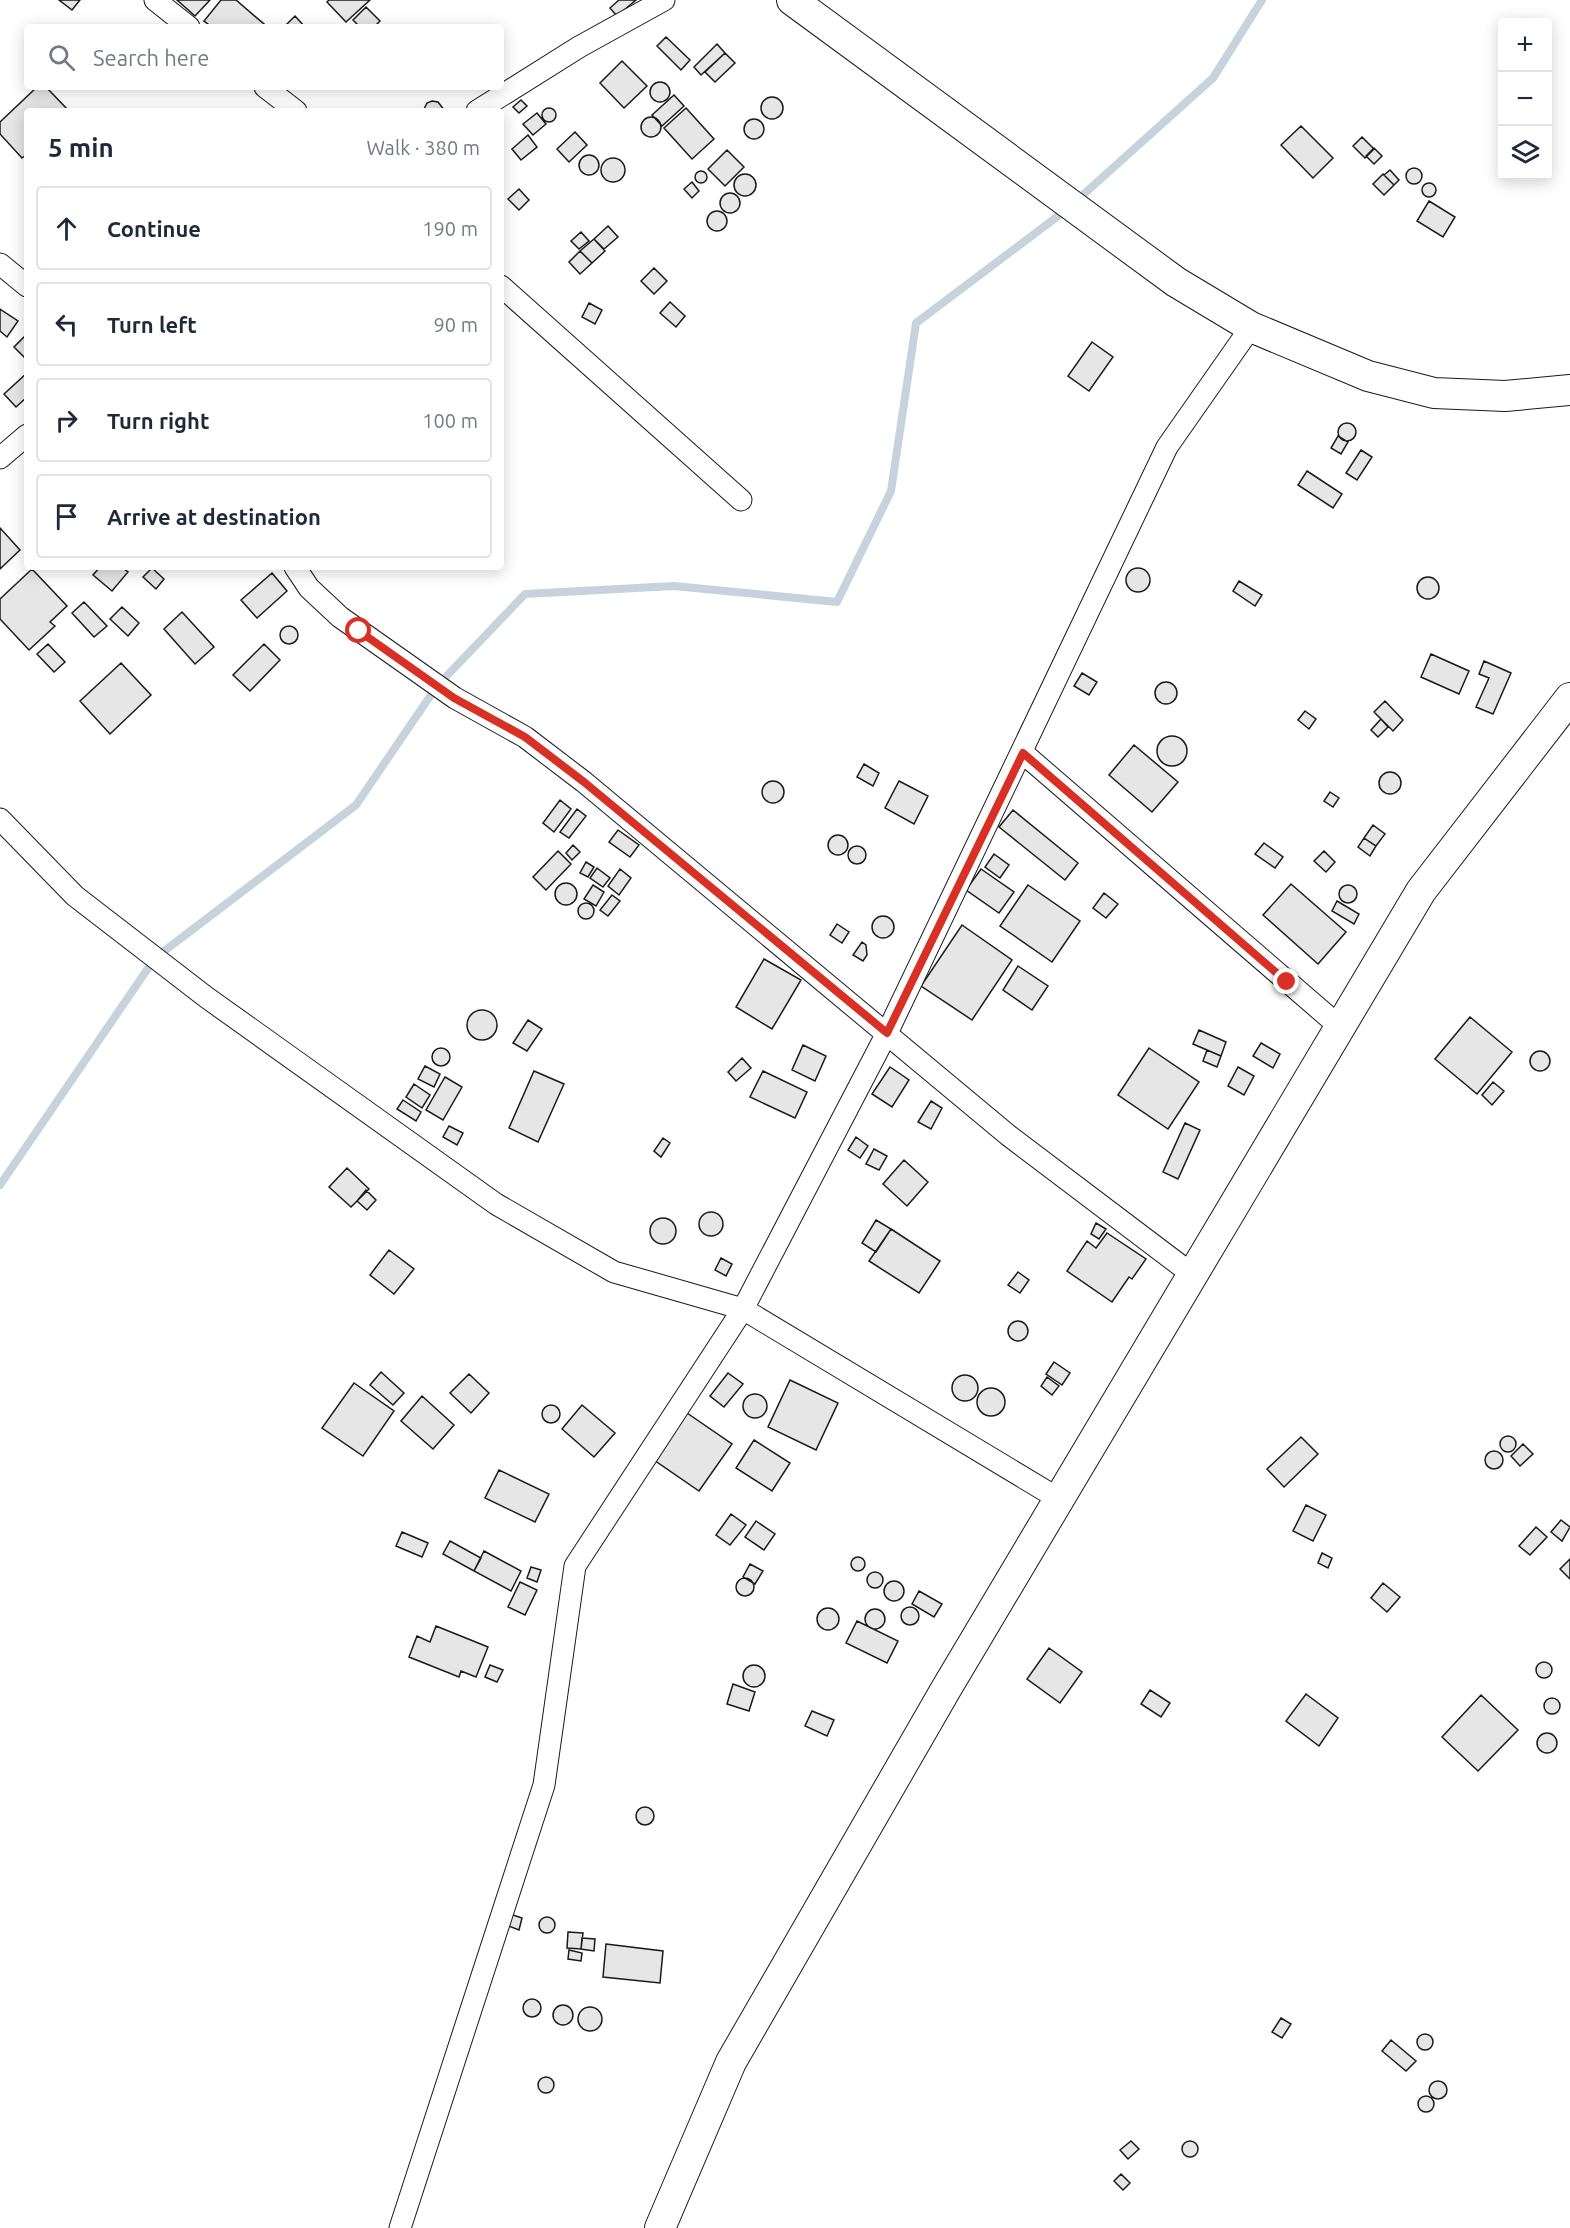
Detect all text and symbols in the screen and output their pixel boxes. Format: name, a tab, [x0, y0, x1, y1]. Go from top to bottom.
map controls	[1498, 18, 1552, 180]
button: +	[1498, 18, 1552, 72]
search box	[24, 24, 504, 90]
icon: search	[45, 41, 78, 74]
text: Search here	[93, 45, 209, 70]
button: −	[1498, 72, 1552, 126]
button: layers	[1498, 126, 1552, 180]
text: 5 min	[48, 133, 114, 162]
text: Walk · 380 m	[367, 136, 480, 159]
icon: ahead	[50, 212, 83, 245]
text: Continue	[107, 216, 201, 241]
text: 190 m	[422, 217, 478, 240]
icon: left	[50, 308, 83, 341]
text: Turn left	[107, 312, 197, 337]
text: 90 m	[434, 313, 478, 336]
icon: right	[50, 404, 83, 437]
text: Turn right	[107, 408, 209, 433]
text: 100 m	[422, 409, 478, 432]
icon: arrive	[50, 500, 83, 533]
text: Arrive at destination	[107, 504, 321, 529]
route start	[345, 617, 371, 643]
route end	[1273, 968, 1299, 994]

